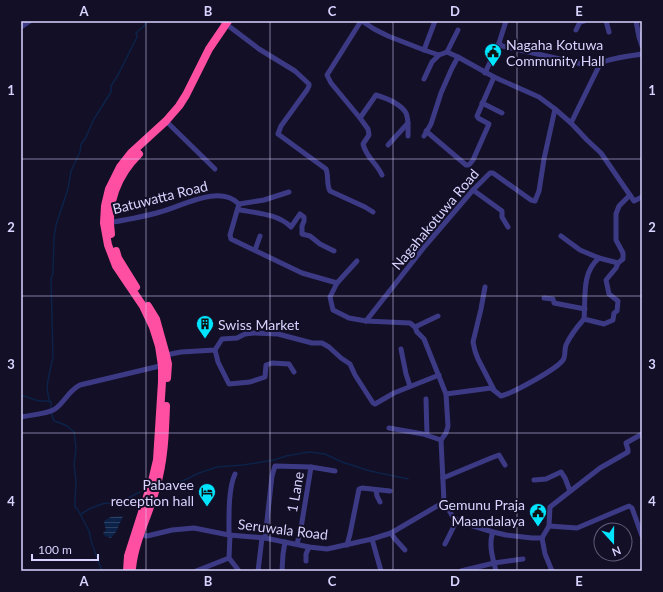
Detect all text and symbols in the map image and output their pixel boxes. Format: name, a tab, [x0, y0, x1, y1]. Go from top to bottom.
text: A	[78, 3, 89, 19]
text: B	[204, 3, 213, 19]
text: C	[328, 3, 337, 19]
text: D	[450, 3, 460, 19]
text: E	[575, 3, 583, 19]
place label: Nagaha Kotuwa Community Hall	[506, 36, 605, 69]
public building icon: Nagaha Kotuwa Community Hall	[483, 42, 503, 67]
text: 1	[7, 82, 15, 98]
text: 1	[648, 82, 656, 98]
street label: Nagahakotuwa Road	[388, 165, 482, 273]
street label: Batuwatta Road	[111, 177, 209, 217]
text: 2	[7, 219, 15, 235]
text: 2	[648, 219, 656, 235]
building icon: Swiss Market	[195, 314, 215, 339]
place label: Swiss Market	[218, 316, 299, 333]
text: 3	[7, 356, 15, 372]
text: 3	[648, 356, 656, 372]
street label: 1 Lane	[283, 470, 307, 514]
place label: Pabavee reception hall	[111, 476, 194, 509]
hotel icon: Pabavee reception hall	[197, 482, 217, 507]
text: 4	[7, 493, 15, 509]
text: 4	[648, 493, 656, 509]
place label: Gemunu Praja Maandalaya	[438, 496, 525, 529]
public building icon: Gemunu Praja Maandalaya	[528, 502, 548, 527]
street label: Seruwala Road	[237, 515, 329, 543]
north arrow	[593, 522, 633, 562]
scale bar	[32, 536, 98, 562]
text: 100 m	[38, 542, 72, 557]
text: N	[610, 544, 623, 559]
text: A	[78, 573, 89, 589]
text: B	[204, 573, 213, 589]
text: C	[328, 573, 337, 589]
text: D	[450, 573, 460, 589]
text: E	[575, 573, 583, 589]

